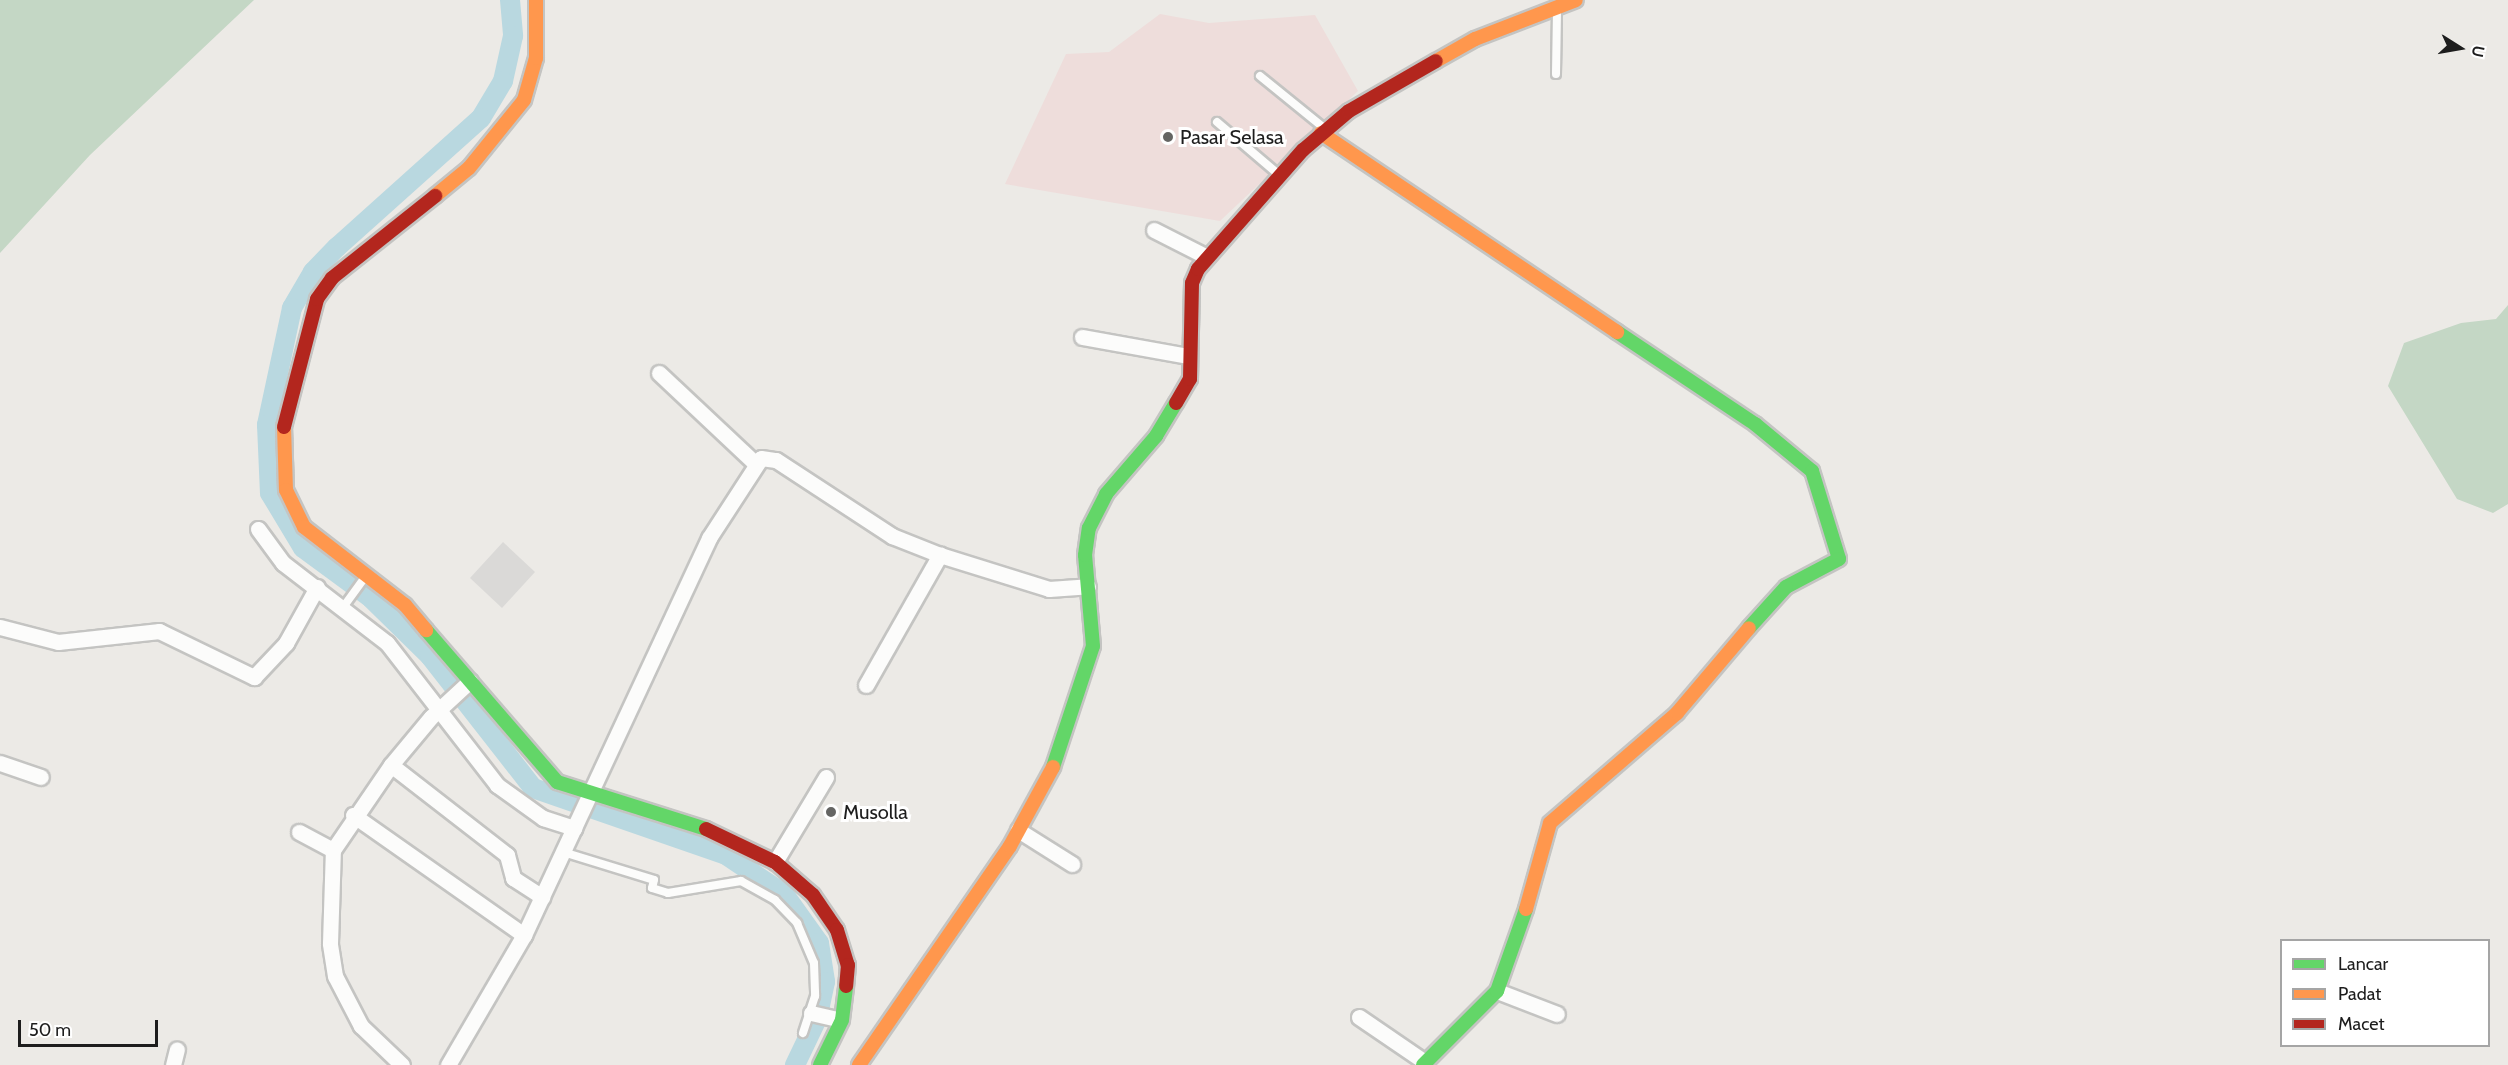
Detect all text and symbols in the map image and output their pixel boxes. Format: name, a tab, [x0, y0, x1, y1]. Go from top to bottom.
north arrow	[2430, 18, 2490, 78]
text: U	[2468, 44, 2489, 59]
place label: Pasar Selasa	[1180, 125, 1284, 149]
marker: Pasar Selasa	[1161, 130, 1175, 144]
place label: Musolla	[843, 800, 908, 824]
marker: Musolla	[824, 805, 838, 819]
legend	[2280, 939, 2490, 1047]
text: Lancar	[2338, 953, 2388, 975]
text: Padat	[2338, 983, 2381, 1005]
scale bar	[21, 1008, 160, 1046]
text: Macet	[2338, 1013, 2384, 1035]
text: 50 m	[29, 1019, 71, 1041]

